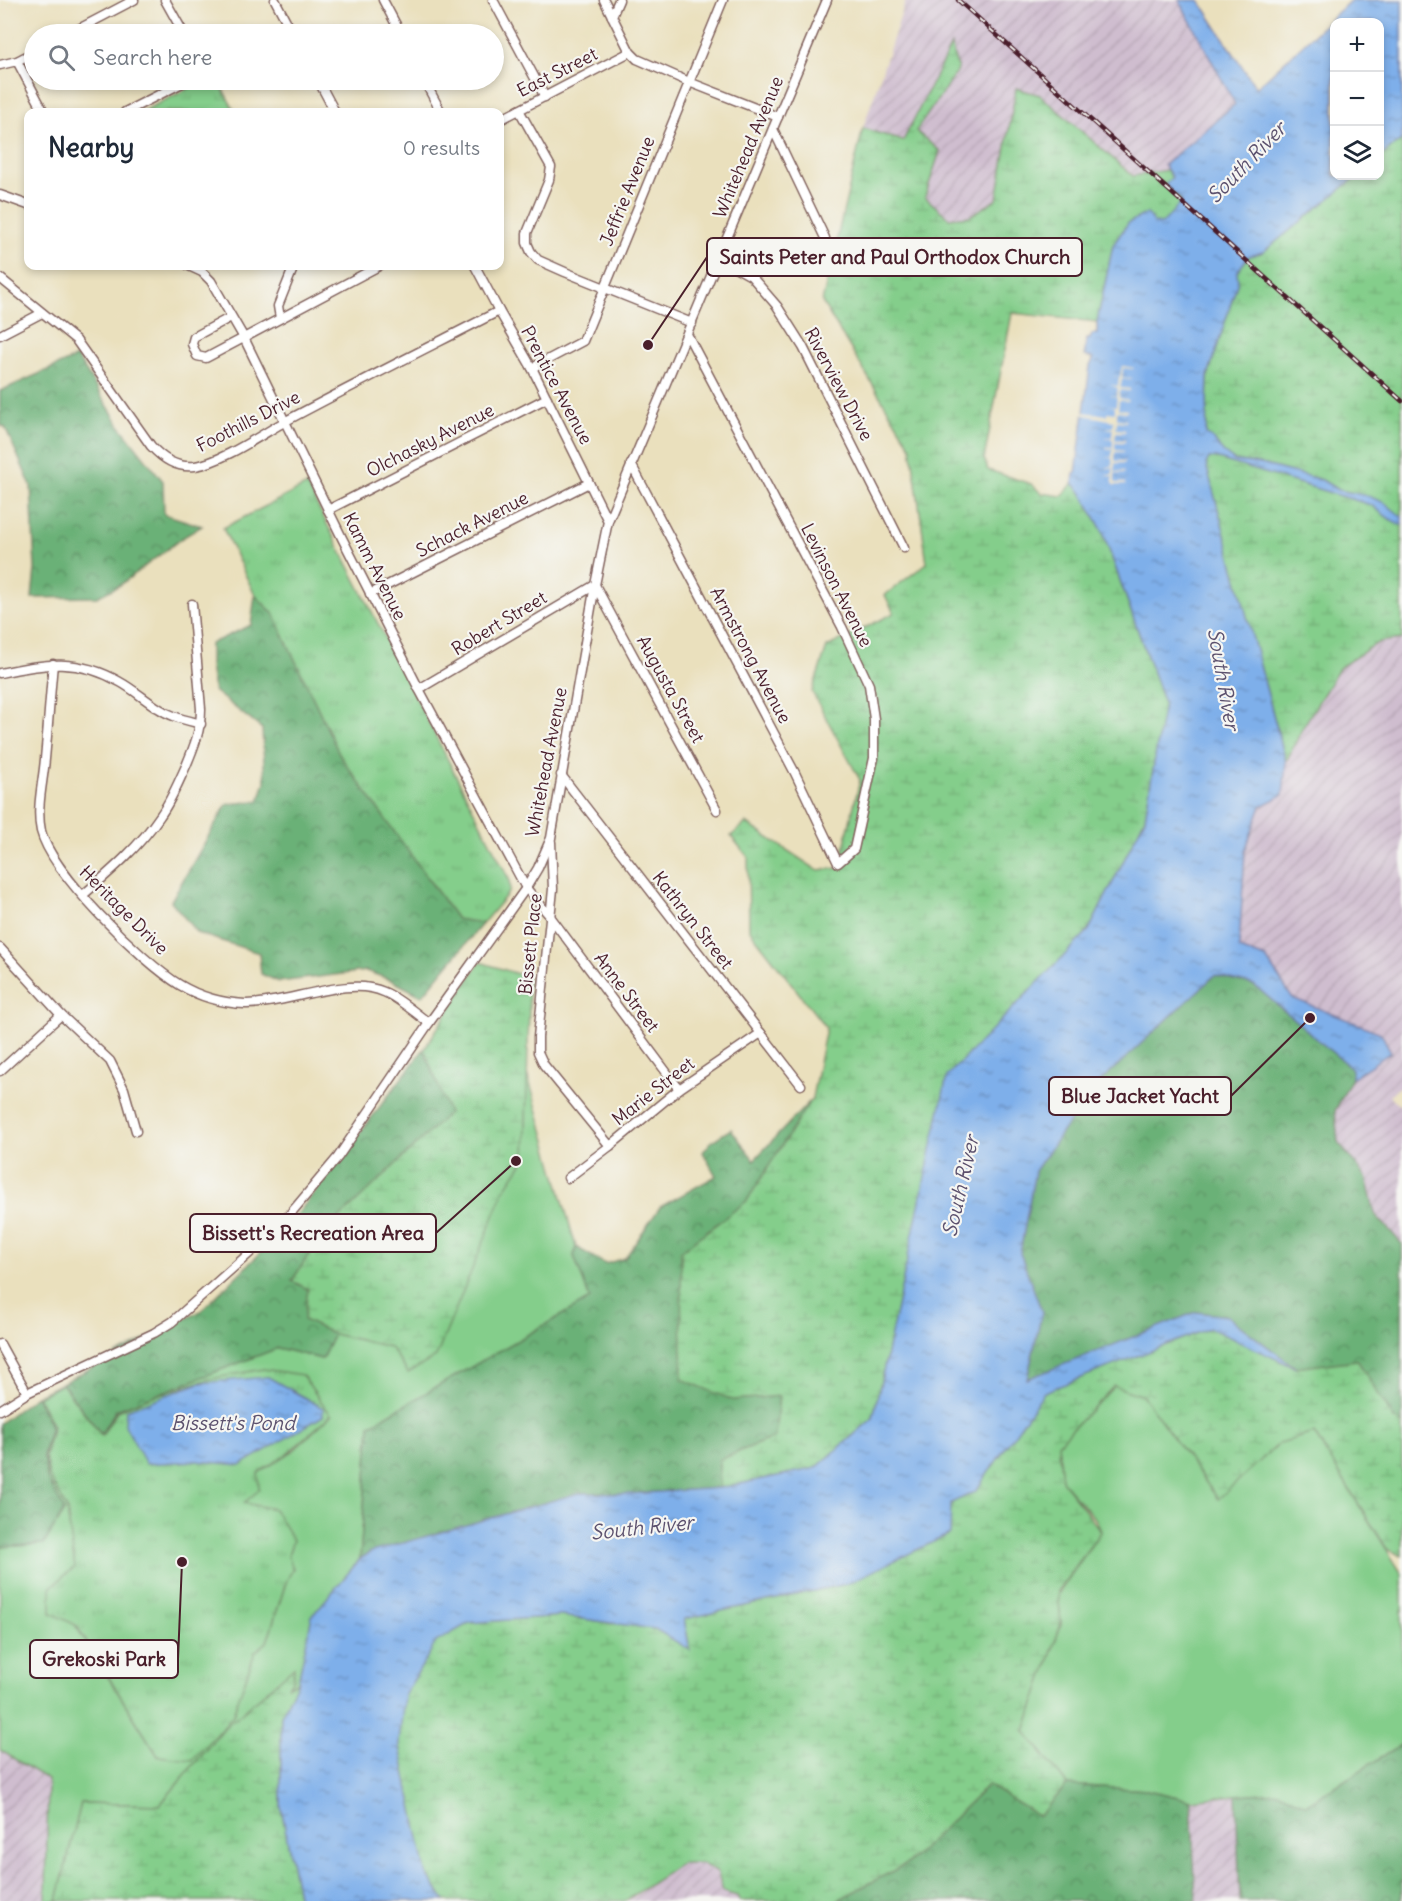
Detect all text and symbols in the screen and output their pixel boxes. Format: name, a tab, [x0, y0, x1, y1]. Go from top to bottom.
map controls	[1330, 18, 1384, 180]
button: +	[1330, 18, 1384, 72]
search box	[24, 24, 504, 90]
icon: search	[45, 41, 78, 74]
street label: East Street	[513, 42, 601, 102]
text: Search here	[93, 43, 212, 71]
button: −	[1330, 72, 1384, 126]
street label: Whitehead Avenue	[708, 73, 788, 221]
water label: South River	[1201, 114, 1293, 208]
button: layers	[1330, 126, 1384, 180]
text: Nearby	[48, 131, 134, 164]
street label: Jeffrie Avenue	[595, 133, 659, 249]
text: 0 results	[403, 135, 480, 160]
callout: Saints Peter and Paul Orthodox Church	[707, 238, 1082, 276]
text: Saints Peter and Paul Orthodox Church	[719, 244, 1071, 269]
street label: Prentice Avenue	[516, 322, 598, 448]
street label: Riverview Drive	[800, 324, 878, 444]
street label: Foothills Drive	[192, 385, 304, 457]
street label: Olchasky Avenue	[362, 398, 498, 482]
street label: Schack Avenue	[412, 486, 532, 562]
street label: Kamm Avenue	[338, 508, 412, 624]
street label: Levinson Avenue	[796, 519, 878, 651]
street label: Armstrong Avenue	[705, 583, 797, 727]
street label: Robert Street	[447, 586, 551, 660]
water label: South River	[1203, 626, 1246, 735]
street label: Augusta Street	[632, 631, 710, 747]
street label: Whitehead Avenue	[520, 685, 572, 839]
street label: Heritage Drive	[75, 861, 173, 959]
street label: Kathryn Street	[648, 866, 738, 974]
street label: Bissett Place	[513, 892, 547, 996]
street label: Anne Street	[589, 947, 665, 1037]
street label: Marie Street	[607, 1052, 699, 1130]
callout: Blue Jacket Yacht	[1049, 1077, 1231, 1115]
text: Blue Jacket Yacht	[1061, 1083, 1219, 1108]
water label: South River	[936, 1130, 984, 1239]
callout: Bissett's Recreation Area	[190, 1214, 436, 1252]
text: Bissett's Recreation Area	[202, 1220, 425, 1245]
water label: Bissett's Pond	[171, 1410, 297, 1435]
water label: South River	[590, 1509, 697, 1545]
callout: Grekoski Park	[30, 1640, 178, 1678]
text: Grekoski Park	[42, 1646, 166, 1671]

